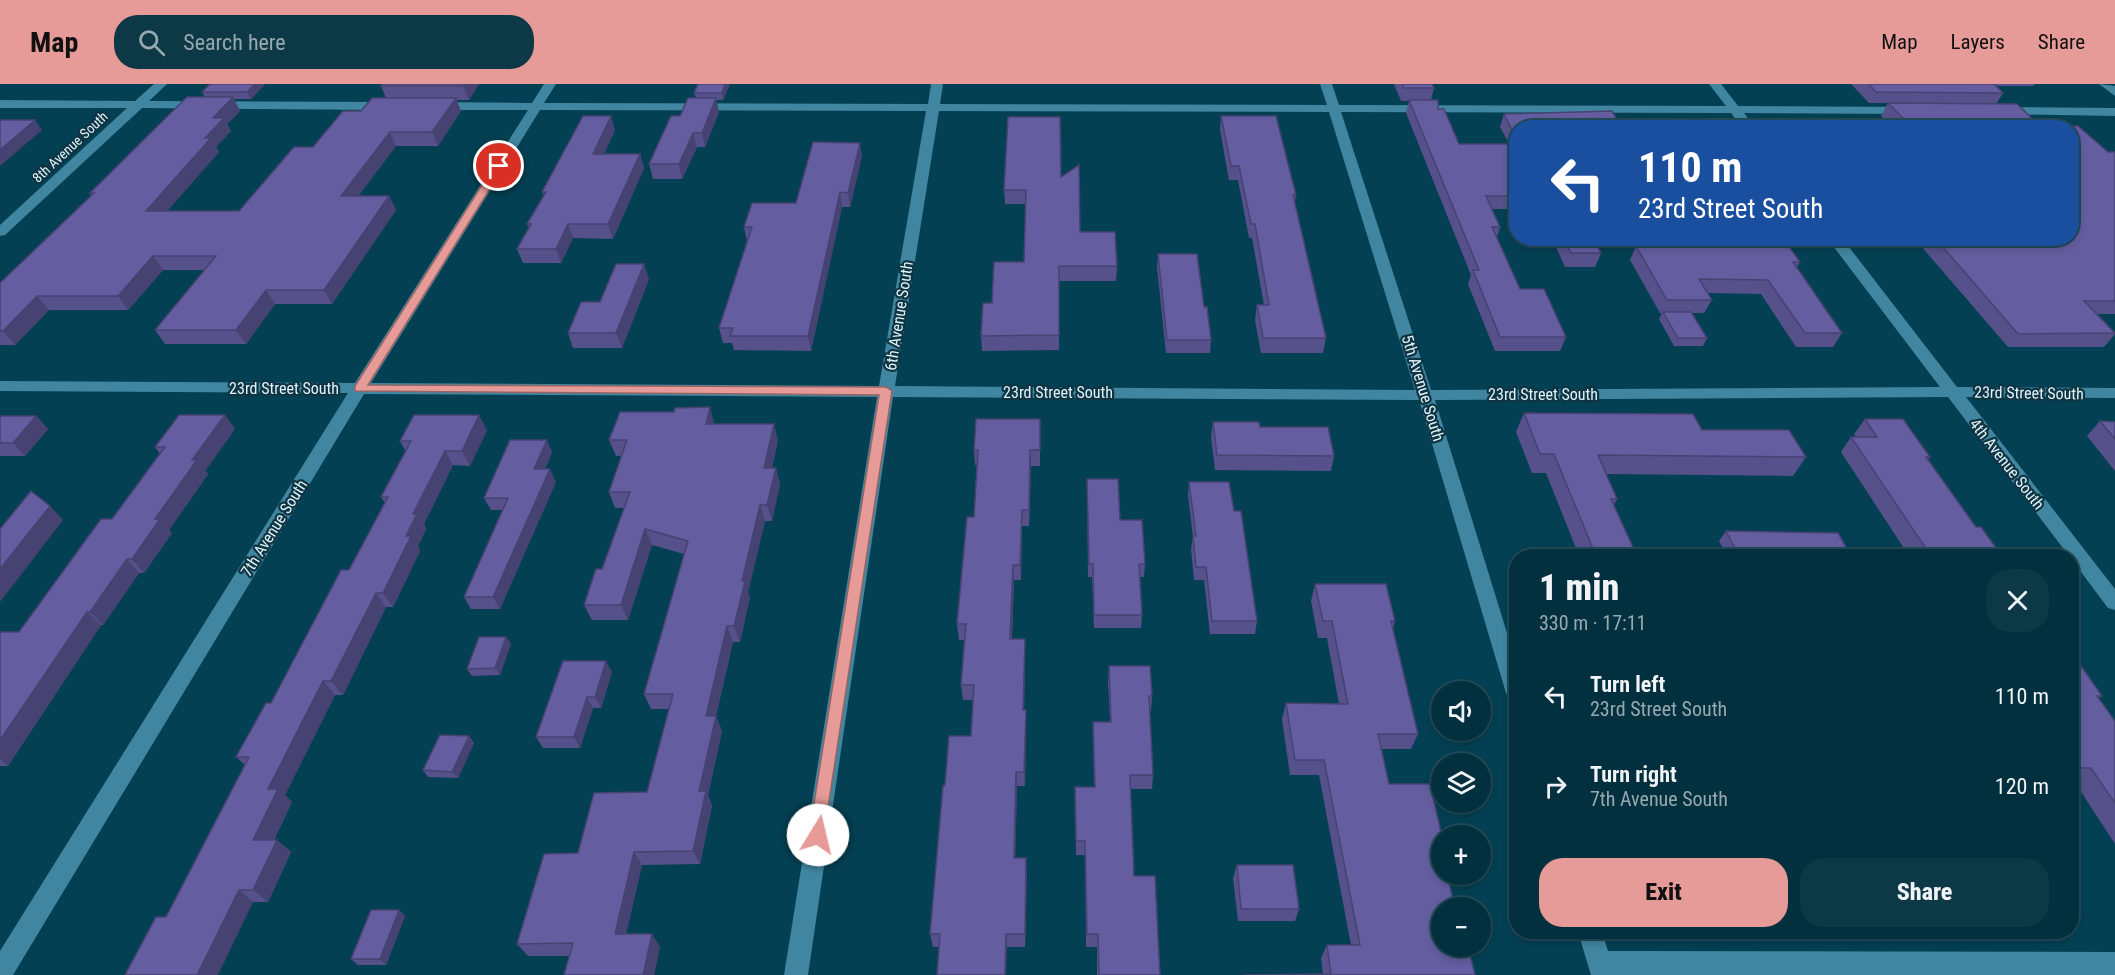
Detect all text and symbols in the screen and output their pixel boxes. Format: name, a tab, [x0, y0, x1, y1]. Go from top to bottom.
search box	[114, 15, 534, 69]
text: Map	[30, 26, 78, 59]
icon: search	[135, 26, 168, 59]
text: Search here	[183, 30, 286, 55]
text: Map	[1881, 30, 1918, 54]
text: Layers	[1951, 30, 2005, 54]
text: Share	[2038, 30, 2085, 54]
street label: 8th Avenue South	[29, 108, 111, 186]
pin	[473, 140, 524, 191]
text: 110 m	[1638, 143, 1743, 192]
icon: left	[1539, 144, 1617, 222]
icon: arrive	[482, 149, 515, 182]
text: 23rd Street South	[1638, 193, 1823, 225]
street label: 6th Avenue South	[881, 260, 917, 372]
street label: 5th Avenue South	[1398, 332, 1448, 444]
street label: 23rd Street South	[229, 379, 339, 398]
street label: 23rd Street South	[1003, 383, 1113, 402]
street label: 23rd Street South	[1974, 383, 2084, 403]
street label: 23rd Street South	[1488, 385, 1598, 404]
street label: 4th Avenue South	[1966, 415, 2048, 513]
street label: 7th Avenue South	[237, 476, 311, 580]
text: 1 min	[1539, 567, 1619, 609]
button: close	[1986, 569, 2049, 632]
text: 330 m · 17:11	[1539, 611, 1646, 635]
text: Turn left	[1590, 672, 1665, 697]
icon: left	[1539, 680, 1572, 713]
map controls	[1431, 681, 1491, 957]
button: sound	[1431, 681, 1491, 741]
text: 110 m	[1995, 684, 2049, 709]
text: 23rd Street South	[1590, 697, 1727, 721]
button: layers	[1431, 753, 1491, 813]
text: Turn right	[1590, 762, 1677, 787]
icon: right	[1539, 770, 1572, 803]
text: 120 m	[1995, 774, 2049, 799]
text: 7th Avenue South	[1590, 787, 1728, 811]
position arrow	[786, 803, 850, 867]
button: +	[1431, 825, 1491, 885]
button: Exit	[1539, 858, 1788, 927]
button: Share	[1800, 858, 2049, 927]
button: −	[1431, 897, 1491, 957]

